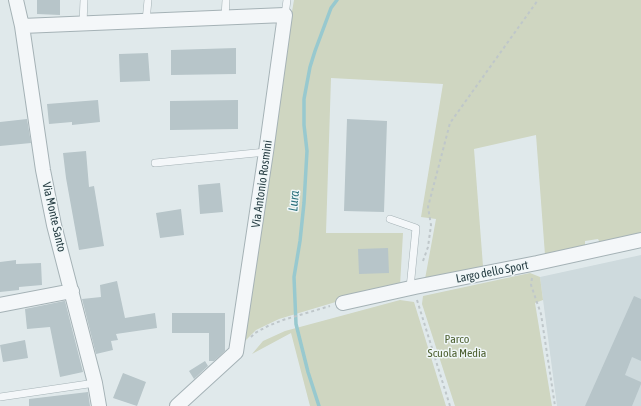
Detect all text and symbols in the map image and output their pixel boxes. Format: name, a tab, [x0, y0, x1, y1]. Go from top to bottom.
street label: Via Antonio Rosmini	[249, 139, 275, 229]
street label: Via Monte Santo	[39, 181, 69, 253]
water label: Lura	[285, 190, 303, 212]
street label: Largo dello Sport	[455, 258, 529, 286]
park label: Parco Scuola Media	[428, 332, 486, 360]

